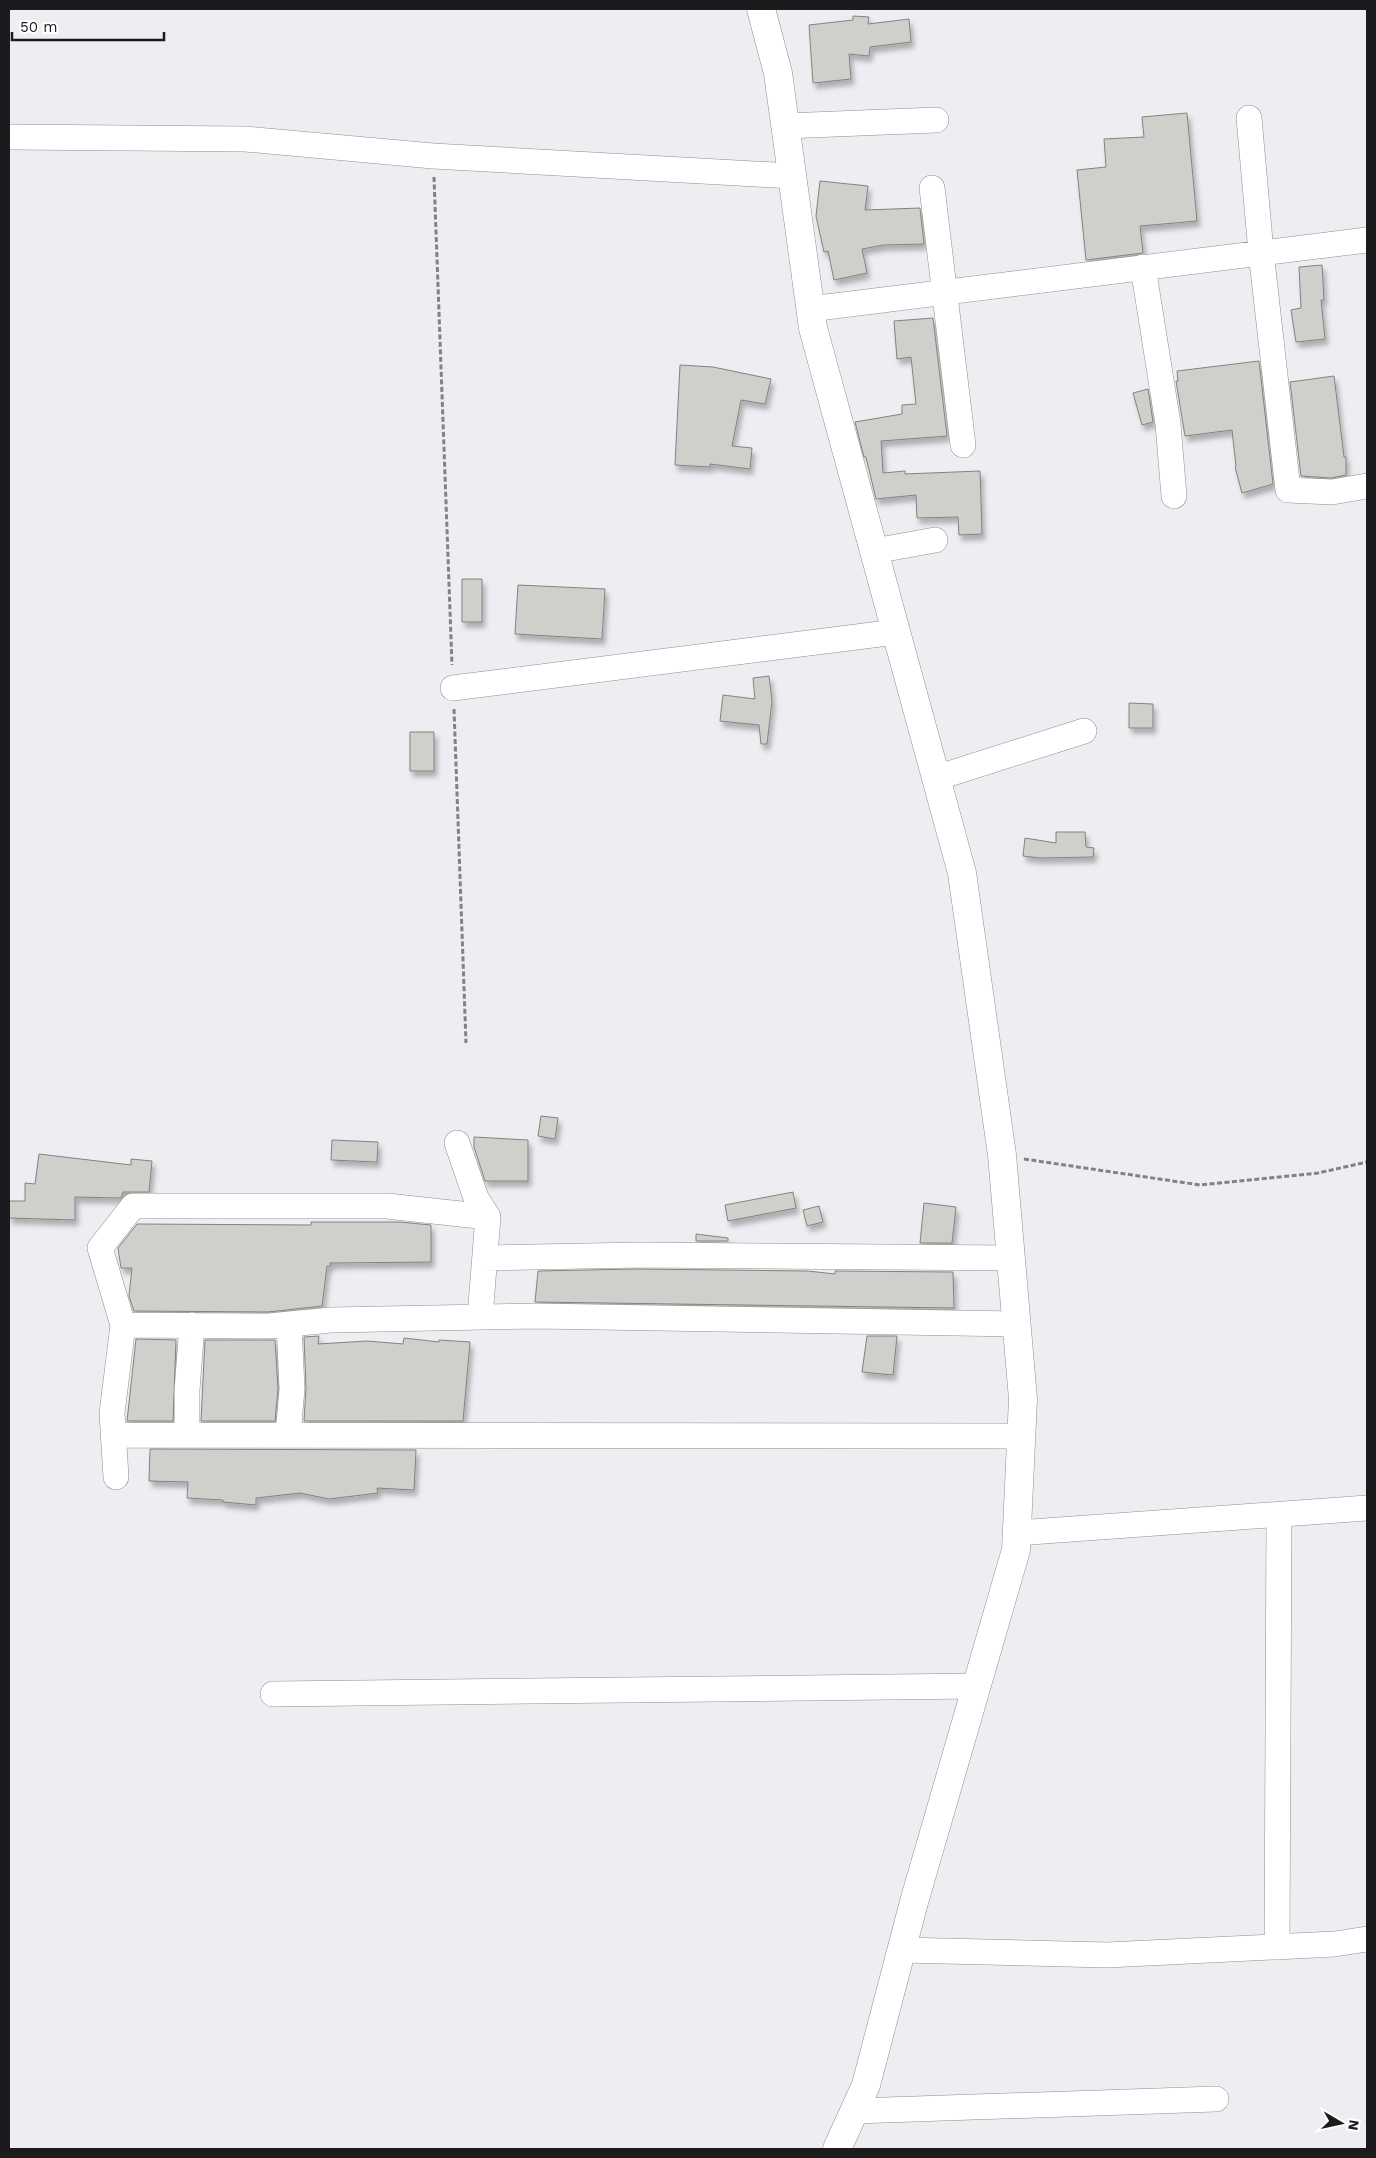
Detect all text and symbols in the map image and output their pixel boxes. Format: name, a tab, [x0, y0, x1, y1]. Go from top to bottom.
scale bar	[12, 10, 165, 42]
text: 50 m	[20, 18, 57, 36]
north arrow	[1316, 2098, 1366, 2148]
text: N	[1345, 2119, 1363, 2131]

